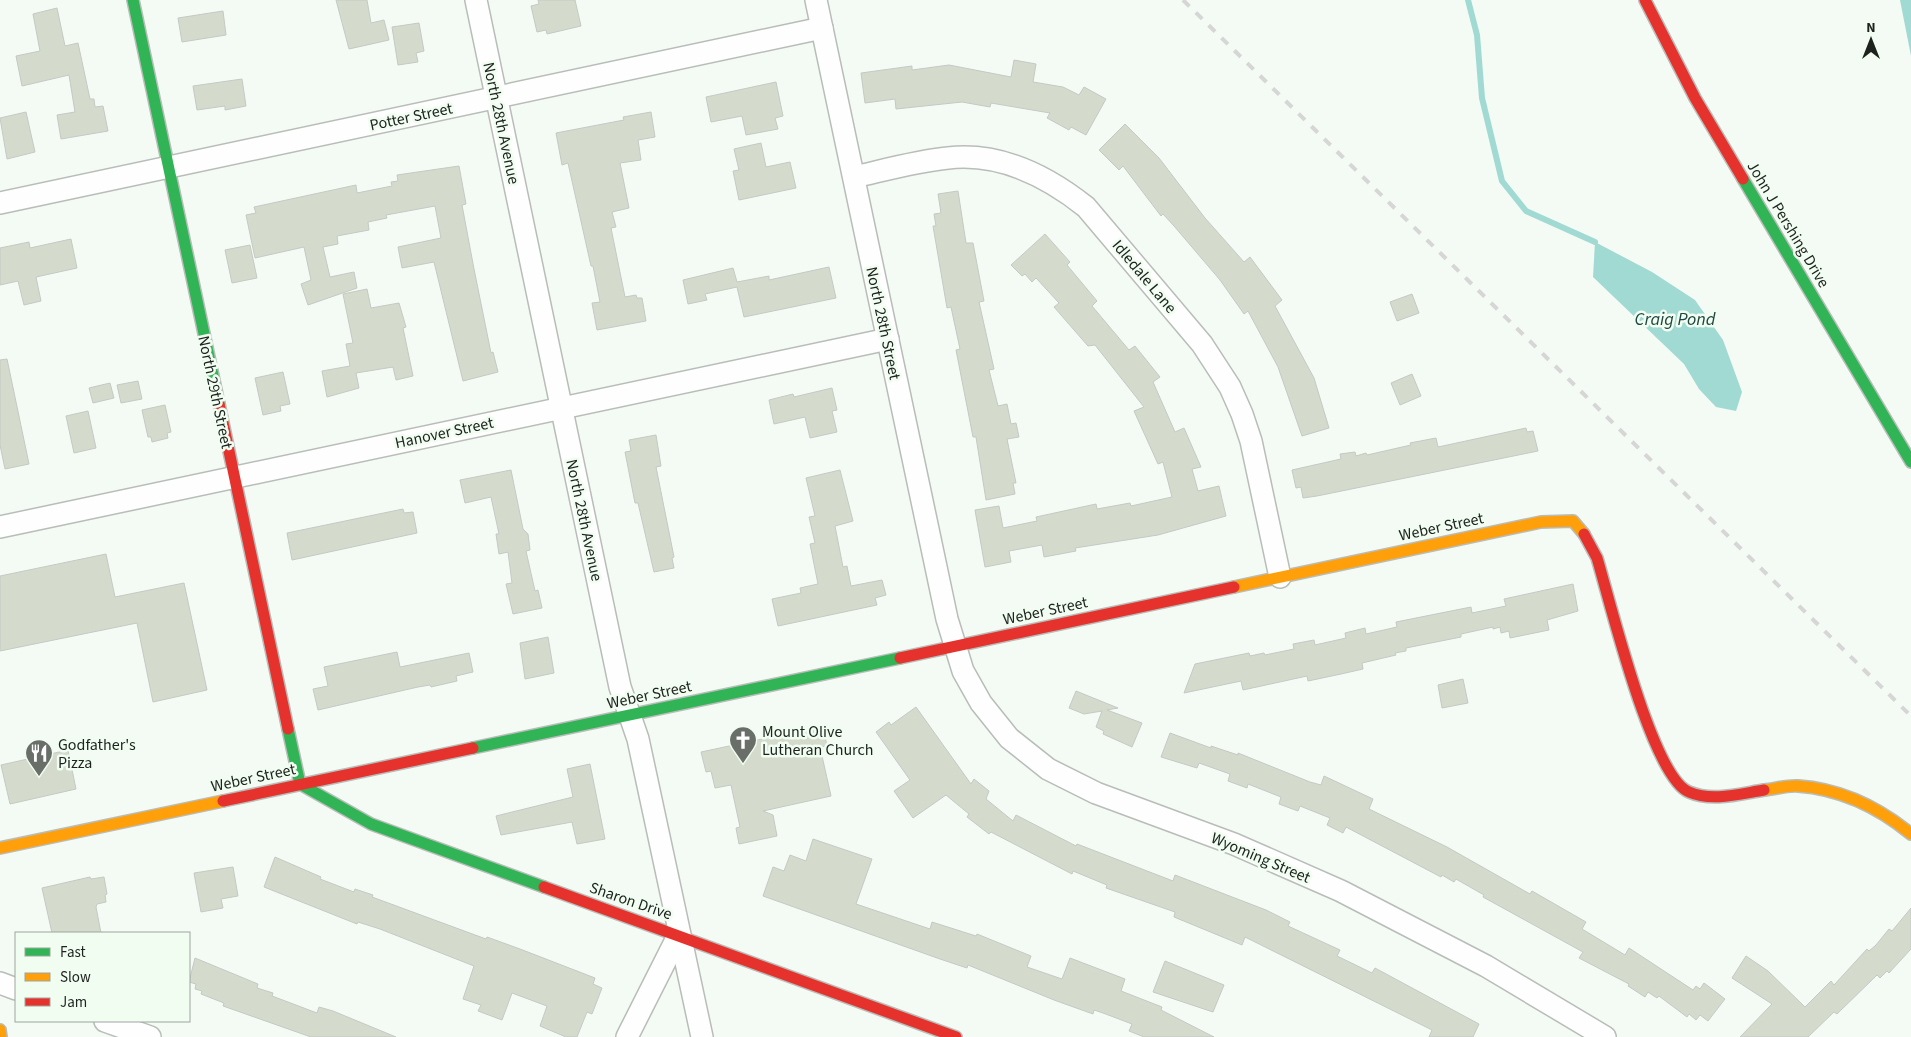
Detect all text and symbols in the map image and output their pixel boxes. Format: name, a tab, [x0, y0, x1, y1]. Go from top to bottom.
north arrow	[1846, 15, 1896, 65]
text: N	[1866, 18, 1876, 38]
street label: North 28th Avenue	[477, 60, 525, 186]
street label: Potter Street	[368, 97, 455, 136]
street label: John J Pershing Drive	[1742, 157, 1835, 292]
street label: Idledale Lane	[1107, 235, 1182, 318]
street label: North 28th Street	[860, 265, 906, 382]
water label: Craig Pond	[1635, 307, 1716, 332]
street label: North 29th Street	[192, 334, 238, 451]
street label: Hanover Street	[393, 412, 496, 454]
street label: North 28th Avenue	[560, 457, 608, 583]
street label: Weber Street	[1397, 507, 1486, 547]
street label: Weber Street	[1001, 591, 1090, 631]
street label: Weber Street	[605, 675, 694, 715]
place label: Mount Olive Lutheran Church	[762, 721, 874, 761]
church icon: Mount Olive Lutheran Church	[728, 725, 758, 764]
place label: Godfather's Pizza	[58, 734, 136, 774]
restaurant icon: Godfather's Pizza	[24, 738, 54, 777]
street label: Weber Street	[209, 758, 298, 798]
street label: Wyoming Street	[1208, 827, 1314, 889]
street label: Sharon Drive	[586, 877, 675, 925]
legend	[15, 932, 190, 1022]
text: Fast	[60, 942, 86, 963]
text: Slow	[60, 967, 91, 988]
text: Jam	[60, 992, 87, 1013]

